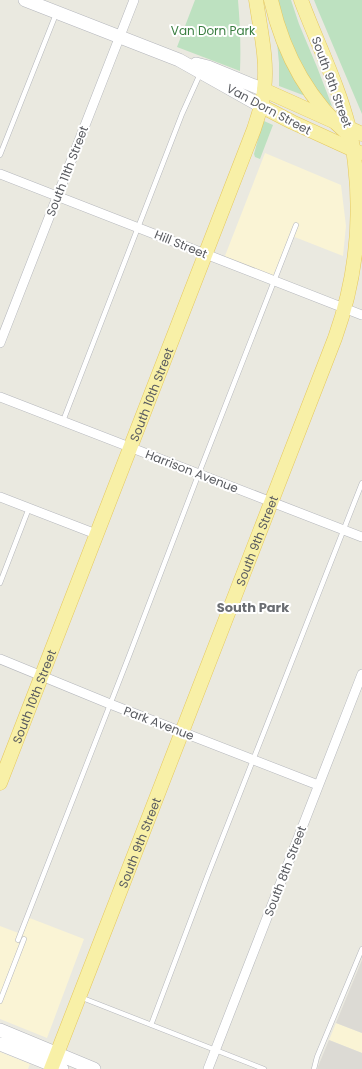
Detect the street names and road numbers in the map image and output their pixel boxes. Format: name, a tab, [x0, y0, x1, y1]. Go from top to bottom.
street label: South 9th Street	[308, 34, 356, 130]
street label: Van Dorn Street	[224, 79, 314, 139]
street label: South 11th Street	[42, 123, 92, 219]
street label: Hill Street	[152, 226, 210, 262]
street label: South 10th Street	[125, 345, 177, 444]
street label: Harrison Avenue	[143, 445, 241, 497]
street label: South 9th Street	[231, 493, 282, 588]
street label: South 10th Street	[8, 647, 60, 746]
street label: Park Avenue	[121, 702, 197, 744]
street label: South 9th Street	[114, 795, 164, 890]
street label: South 8th Street	[260, 823, 310, 919]

